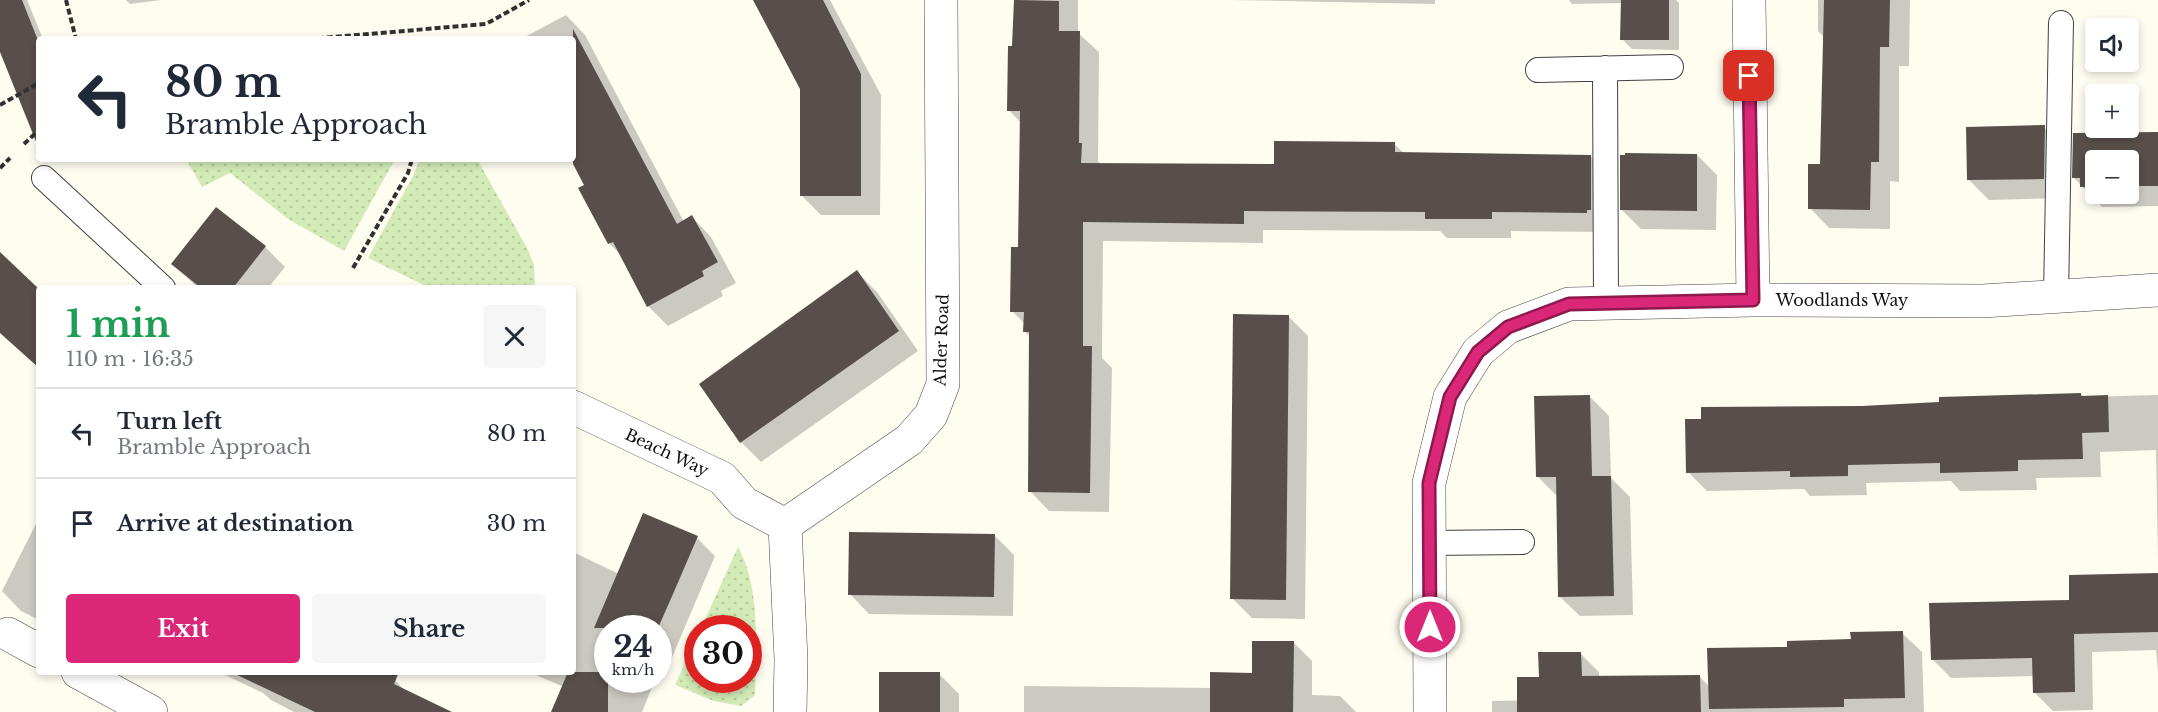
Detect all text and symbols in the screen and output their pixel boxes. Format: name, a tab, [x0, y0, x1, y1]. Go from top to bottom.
map controls	[2085, 18, 2139, 204]
button: sound	[2085, 18, 2139, 72]
pin	[1723, 50, 1774, 101]
text: 80 m	[165, 56, 281, 108]
icon: arrive	[1732, 59, 1765, 92]
icon: left	[66, 60, 144, 138]
button: +	[2085, 84, 2139, 138]
text: Bramble Approach	[165, 108, 427, 141]
button: −	[2085, 150, 2139, 204]
street label: Woodlands Way	[1775, 290, 1909, 310]
street label: Alder Road	[929, 294, 953, 387]
text: 1 min	[66, 302, 170, 347]
button: close	[483, 305, 546, 368]
text: 110 m · 16:35	[66, 347, 194, 371]
text: Turn left	[117, 408, 222, 435]
icon: left	[66, 417, 99, 450]
text: 80 m	[487, 420, 546, 447]
street label: Beach Way	[622, 424, 713, 480]
text: Bramble Approach	[117, 435, 311, 459]
icon: arrive	[66, 507, 99, 540]
text: Arrive at destination	[117, 510, 354, 537]
text: 30 m	[487, 510, 546, 537]
button: Exit	[66, 594, 300, 663]
button: Share	[312, 594, 546, 663]
position arrow	[1398, 595, 1462, 659]
speed limit sign: 30	[684, 615, 762, 693]
text: 24	[613, 628, 653, 665]
text: km/h	[612, 660, 654, 679]

